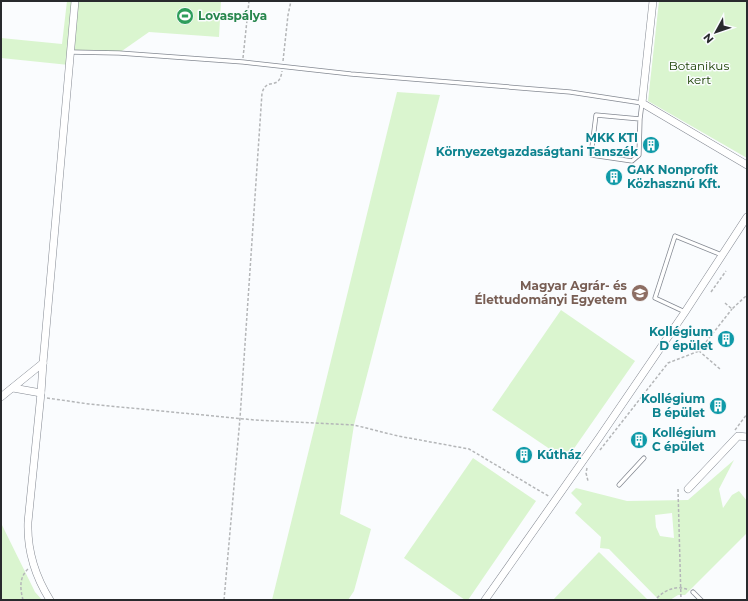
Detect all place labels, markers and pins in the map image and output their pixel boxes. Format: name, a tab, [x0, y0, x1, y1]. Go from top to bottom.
sports icon: Lovaspálya	[175, 6, 195, 26]
place label: Lovaspálya	[198, 8, 267, 23]
place label: MKK KTI Környezetgazdaságtani Tanszék	[436, 130, 638, 159]
building icon: MKK KTI Környezetgazdaságtani Tanszék	[641, 135, 661, 155]
place label: GAK Nonprofit Közhasznú Kft.	[627, 162, 720, 191]
building icon: GAK Nonprofit Közhasznú Kft.	[604, 167, 624, 187]
place label: Magyar Agrár- és Élettudományi Egyetem	[475, 278, 628, 307]
school or university icon: Magyar Agrár- és Élettudományi Egyetem	[630, 283, 650, 303]
place label: Kollégium D épület	[649, 324, 714, 353]
building icon: Kollégium D épület	[716, 329, 736, 349]
place label: Kollégium B épület	[641, 391, 706, 420]
building icon: Kollégium B épület	[708, 396, 728, 416]
place label: Kollégium C épület	[652, 425, 716, 454]
building icon: Kollégium C épület	[629, 430, 649, 450]
building icon: Kútház	[514, 445, 534, 465]
place label: Kútház	[537, 447, 582, 462]

